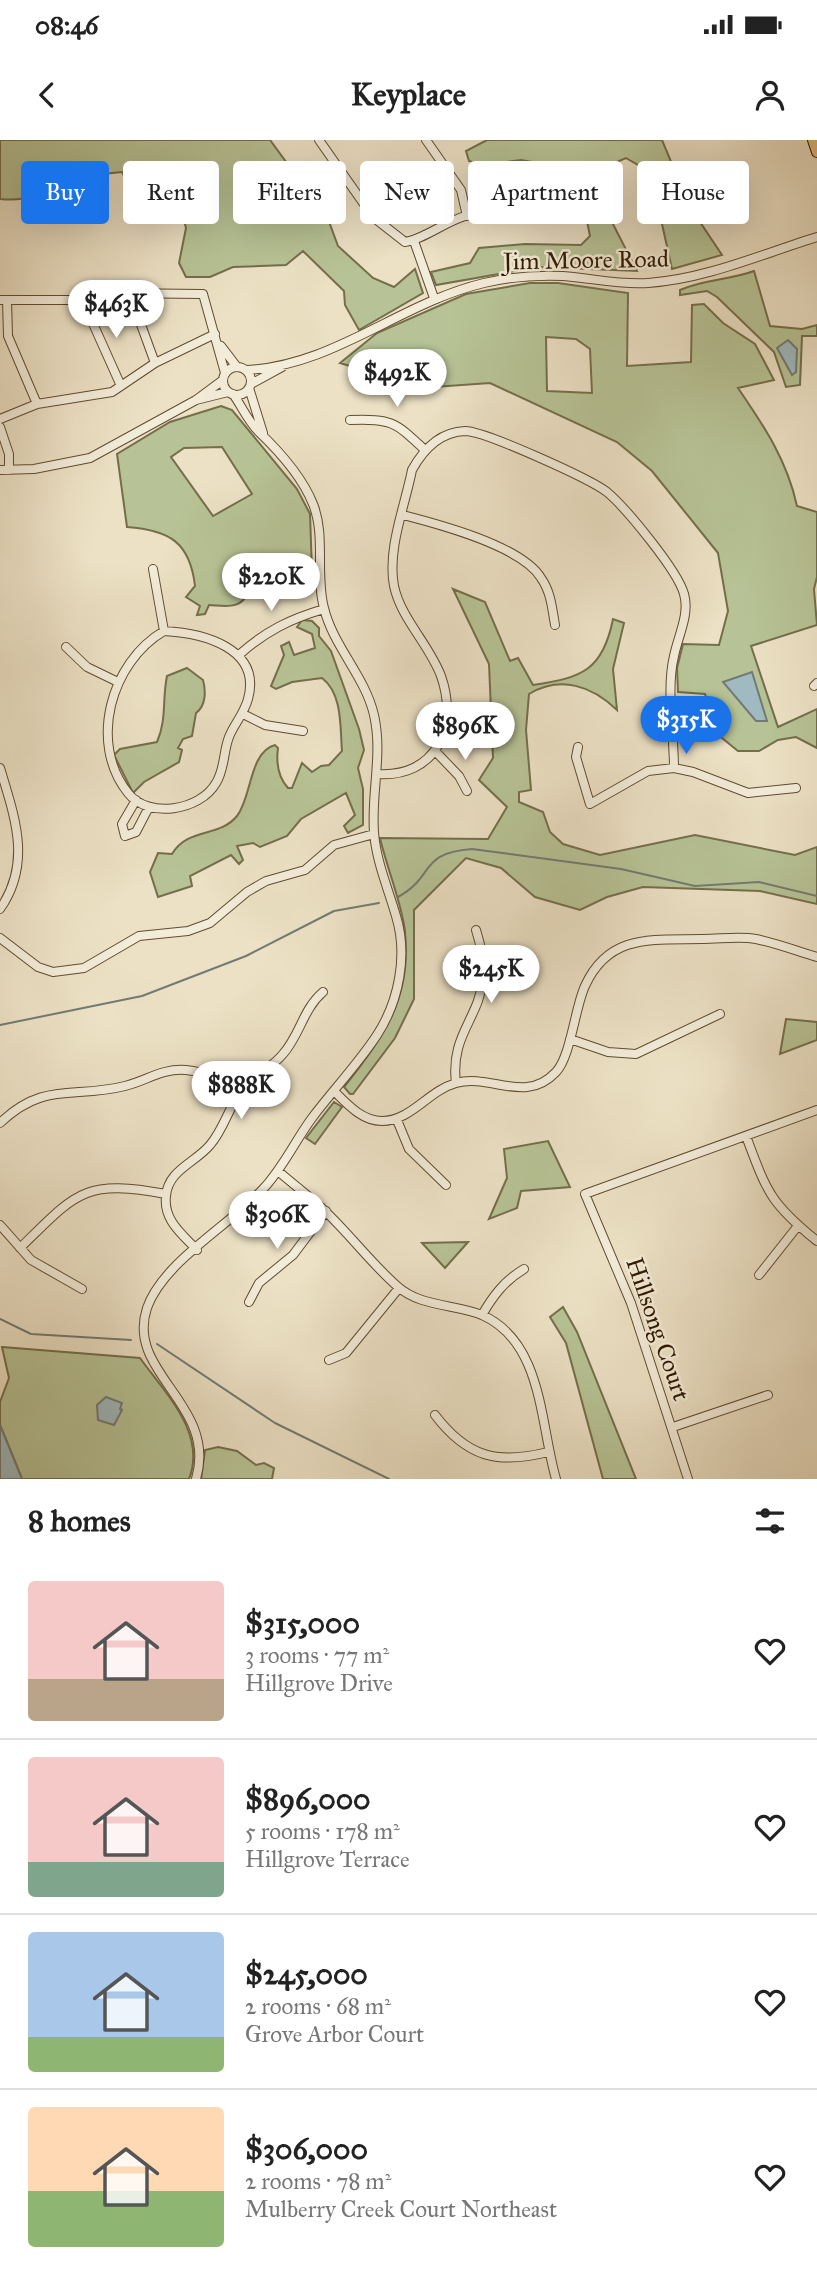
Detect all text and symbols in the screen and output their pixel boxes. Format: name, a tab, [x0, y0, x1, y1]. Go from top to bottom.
text: 08:46	[35, 9, 98, 41]
text: Keyplace	[351, 75, 466, 114]
icon: back	[28, 76, 66, 114]
icon: person	[751, 76, 789, 114]
chip: Buy	[21, 161, 109, 224]
chip: Rent	[123, 161, 219, 224]
chip: Filters	[233, 161, 346, 224]
chip: New	[360, 161, 454, 224]
chip: Apartment	[468, 161, 623, 224]
chip: House	[637, 161, 749, 224]
street label: Jim Moore Road	[500, 244, 669, 276]
pin: $463K	[67, 280, 165, 340]
text: $463K	[84, 289, 148, 317]
pin: $492K	[348, 350, 446, 409]
text: $492K	[364, 358, 430, 386]
pin: $220K	[222, 554, 320, 613]
text: $220K	[238, 562, 304, 590]
pin: $315K	[637, 696, 735, 756]
pin: $896K	[416, 702, 514, 762]
text: $315K	[657, 705, 715, 733]
text: $896K	[432, 711, 498, 739]
pin: $245K	[442, 946, 540, 1005]
text: $245K	[459, 954, 523, 982]
pin: $888K	[192, 1062, 290, 1121]
text: $888K	[208, 1070, 274, 1098]
pin: $306K	[228, 1192, 326, 1251]
text: $306K	[245, 1200, 309, 1228]
street label: Hillsong Court	[619, 1253, 697, 1405]
icon: filters	[751, 1502, 789, 1540]
text: 8 homes	[28, 1503, 131, 1539]
text: $315,000	[245, 1605, 360, 1641]
icon: home	[84, 1609, 168, 1693]
icon: heart	[751, 1632, 789, 1670]
text: 3 rooms · 77 m²	[245, 1641, 389, 1669]
text: Hillgrove Drive	[245, 1669, 393, 1697]
text: $896,000	[245, 1781, 371, 1817]
icon: home	[84, 1785, 168, 1869]
icon: heart	[751, 1808, 789, 1846]
text: 5 rooms · 178 m²	[245, 1817, 400, 1845]
text: Hillgrove Terrace	[245, 1845, 409, 1873]
text: $245,000	[245, 1956, 368, 1992]
icon: home	[84, 1960, 168, 2044]
icon: heart	[751, 1983, 789, 2021]
text: 2 rooms · 68 m²	[245, 1992, 391, 2020]
text: Grove Arbor Court	[245, 2020, 424, 2048]
text: $306,000	[245, 2131, 368, 2167]
icon: home	[84, 2135, 168, 2219]
icon: heart	[751, 2158, 789, 2196]
text: 2 rooms · 78 m²	[245, 2167, 391, 2195]
text: Mulberry Creek Court Northeast	[245, 2195, 557, 2223]

